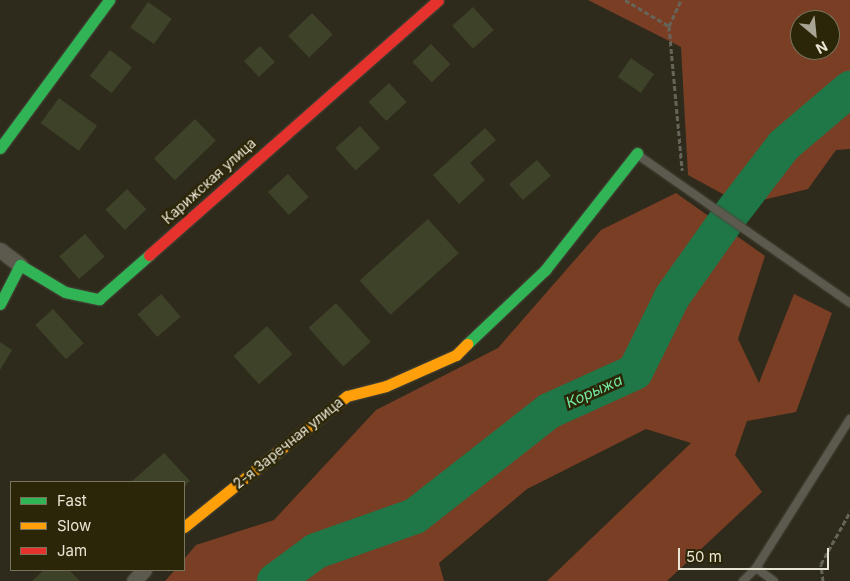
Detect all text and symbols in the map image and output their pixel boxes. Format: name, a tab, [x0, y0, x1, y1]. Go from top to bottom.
north arrow	[790, 10, 840, 60]
text: N	[813, 38, 831, 58]
street label: Карижская улица	[159, 135, 259, 227]
water label: Корыжа	[563, 371, 625, 411]
street label: 2-я Заречная улица	[230, 394, 346, 492]
legend	[10, 481, 185, 571]
text: Fast	[57, 491, 87, 510]
text: Slow	[57, 516, 91, 535]
scale bar	[680, 538, 831, 570]
text: Jam	[57, 541, 87, 560]
text: 50 m	[686, 547, 722, 566]

